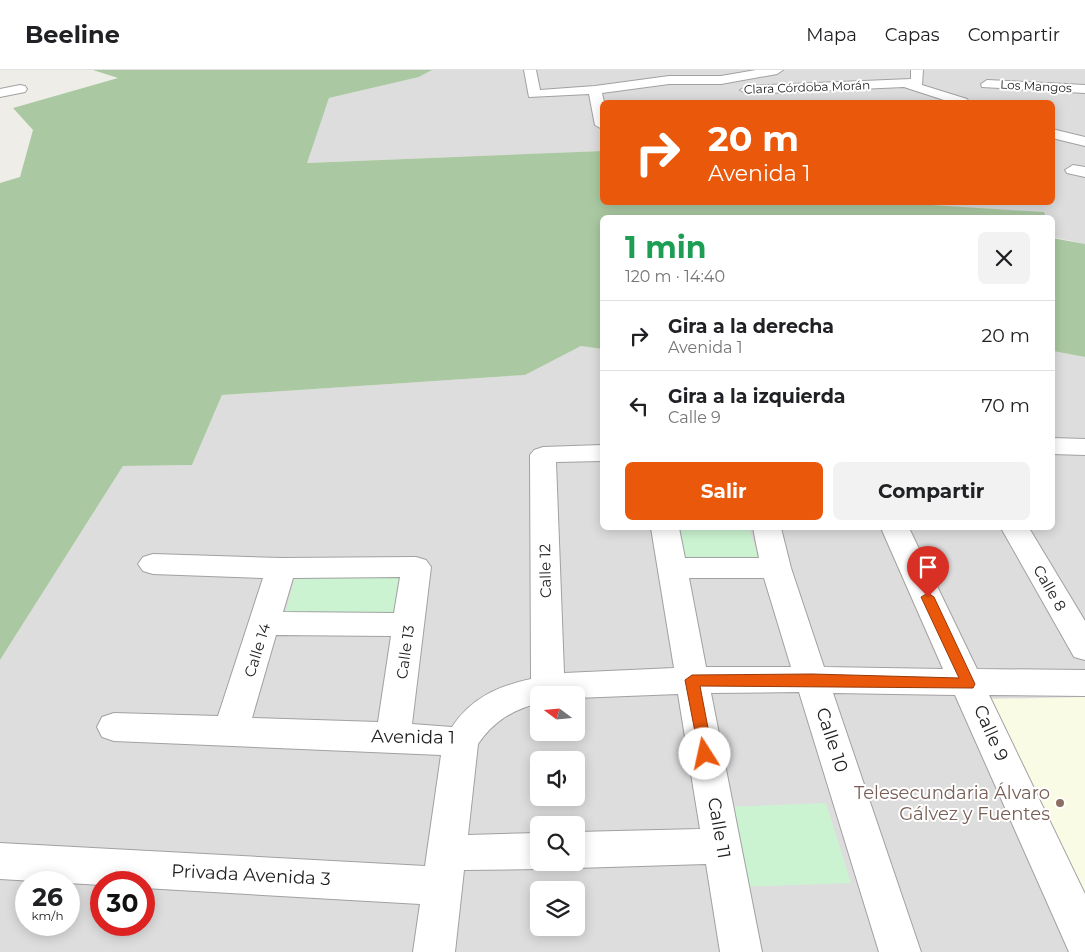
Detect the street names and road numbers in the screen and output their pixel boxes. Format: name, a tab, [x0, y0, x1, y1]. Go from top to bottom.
street label: Clara Córdoba Morán	[744, 77, 870, 97]
street label: Los Mangos	[1000, 77, 1072, 95]
street label: Calle 12	[535, 544, 555, 598]
street label: Calle 8	[1029, 562, 1071, 614]
street label: Calle 14	[240, 620, 274, 679]
street label: Calle 13	[392, 624, 418, 680]
street label: Calle 9	[969, 701, 1013, 765]
street label: Calle 10	[811, 705, 853, 775]
street label: Avenida 1	[371, 725, 455, 749]
street label: Calle 11	[703, 796, 735, 860]
street label: Privada Avenida 3	[171, 860, 331, 890]

